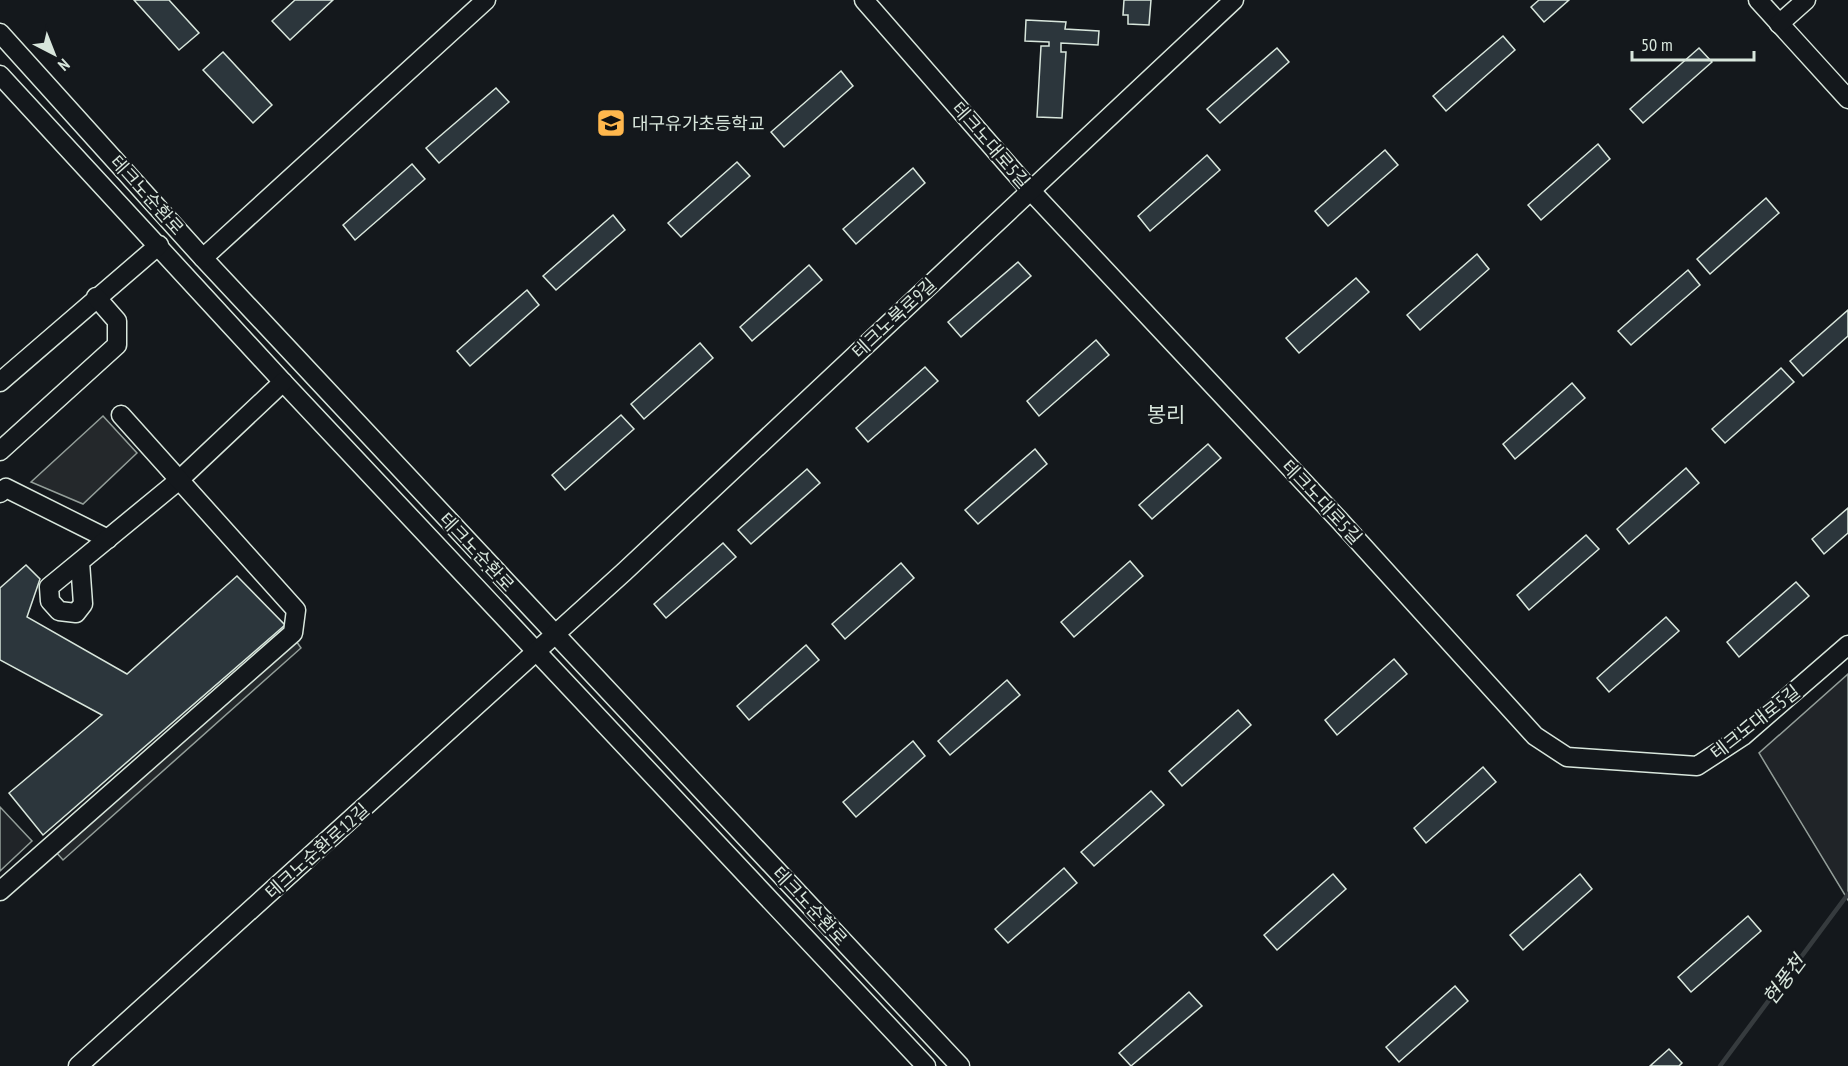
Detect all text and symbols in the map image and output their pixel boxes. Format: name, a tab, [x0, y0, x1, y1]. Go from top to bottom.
north arrow	[24, 24, 84, 84]
scale bar	[1632, 24, 1754, 62]
text: 50 m	[1641, 33, 1673, 56]
text: N	[54, 55, 74, 75]
street label: 테크노대로5길	[947, 97, 1035, 193]
school or university icon: 대구유가초등학교	[595, 107, 627, 139]
place label: 대구유가초등학교	[632, 112, 764, 135]
street label: 테크노순환로	[105, 150, 189, 240]
street label: 테크노북로9길	[847, 273, 941, 363]
district label: 봉리	[1147, 401, 1185, 428]
street label: 테크노대로5길	[1277, 455, 1367, 549]
street label: 테크노순환로	[435, 508, 519, 596]
street label: 테크노대로5길	[1706, 680, 1804, 764]
street label: 테크노순환로12길	[260, 798, 374, 904]
street label: 테크노순환로	[768, 862, 852, 950]
water label: 현풍천	[1757, 948, 1813, 1010]

